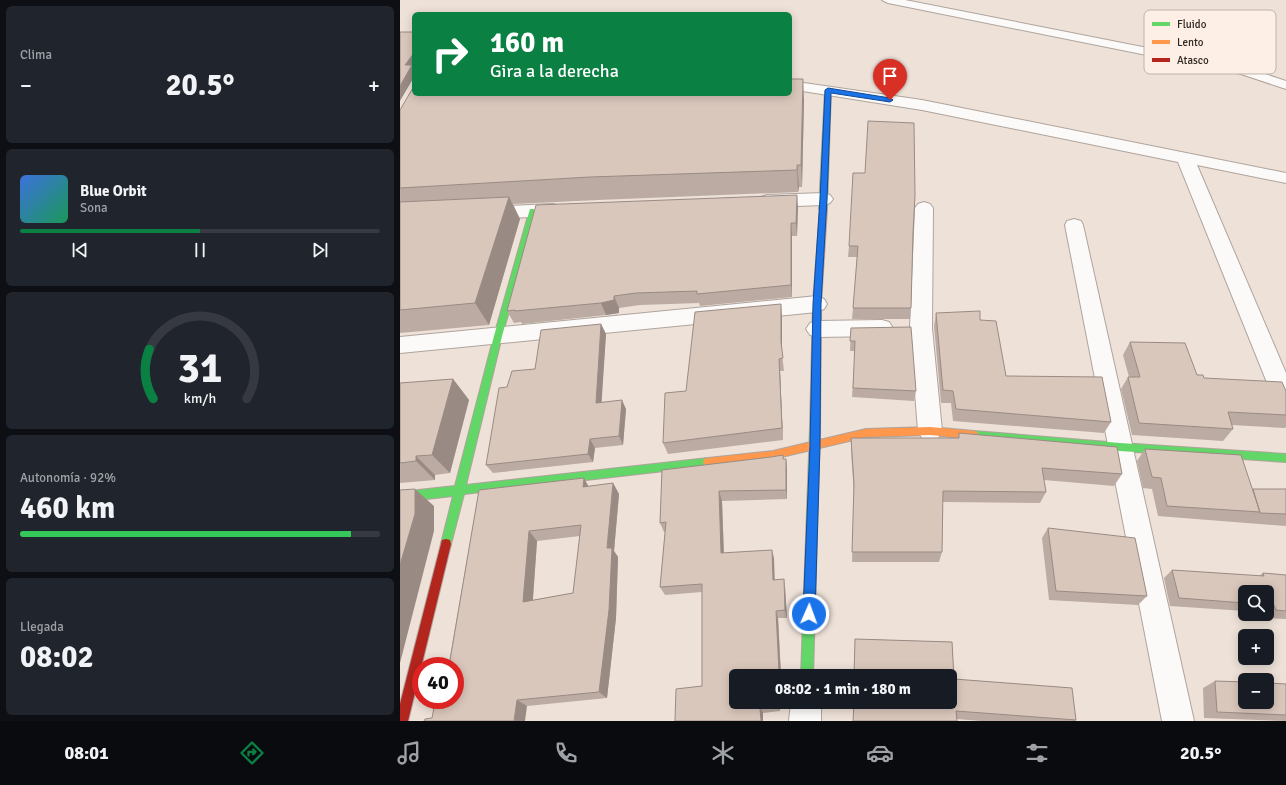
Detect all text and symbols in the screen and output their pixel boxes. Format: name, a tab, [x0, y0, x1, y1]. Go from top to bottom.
legend	[1144, 10, 1276, 74]
text: Fluido	[1177, 18, 1207, 31]
text: 160 m	[490, 26, 564, 60]
icon: right	[424, 28, 476, 80]
text: Lento	[1177, 36, 1204, 49]
text: Clima	[20, 47, 52, 63]
text: Atasco	[1177, 54, 1209, 67]
pin	[873, 59, 907, 100]
text: Gira a la derecha	[490, 60, 619, 82]
icon: arrive	[879, 65, 901, 87]
text: 20.5°	[165, 67, 235, 104]
text: −	[20, 72, 32, 99]
text: +	[368, 72, 380, 99]
text: Blue Orbit	[80, 182, 147, 200]
text: Sona	[80, 200, 108, 216]
icon: previous	[69, 239, 91, 261]
icon: pause	[189, 239, 211, 261]
icon: next	[309, 239, 331, 261]
text: 31	[178, 342, 222, 393]
text: km/h	[184, 389, 216, 406]
text: Autonomía · 92%	[20, 470, 116, 486]
text: 460 km	[20, 490, 115, 527]
map controls	[1238, 585, 1274, 709]
button: search	[1238, 585, 1274, 621]
position arrow	[788, 593, 830, 635]
text: Llegada	[20, 619, 64, 635]
button: +	[1238, 629, 1274, 665]
text: 08:02	[20, 639, 94, 676]
speed limit sign: 40	[412, 657, 464, 709]
button: −	[1238, 673, 1274, 709]
text: 08:02 · 1 min · 180 m	[775, 680, 911, 698]
icon: directions	[238, 739, 266, 767]
icon: music	[395, 739, 423, 767]
icon: phone	[552, 739, 580, 767]
icon: climate	[709, 739, 737, 767]
icon: car	[866, 739, 894, 767]
icon: filters	[1023, 739, 1051, 767]
text: 08:01	[65, 742, 109, 764]
text: 20.5°	[1180, 742, 1221, 764]

